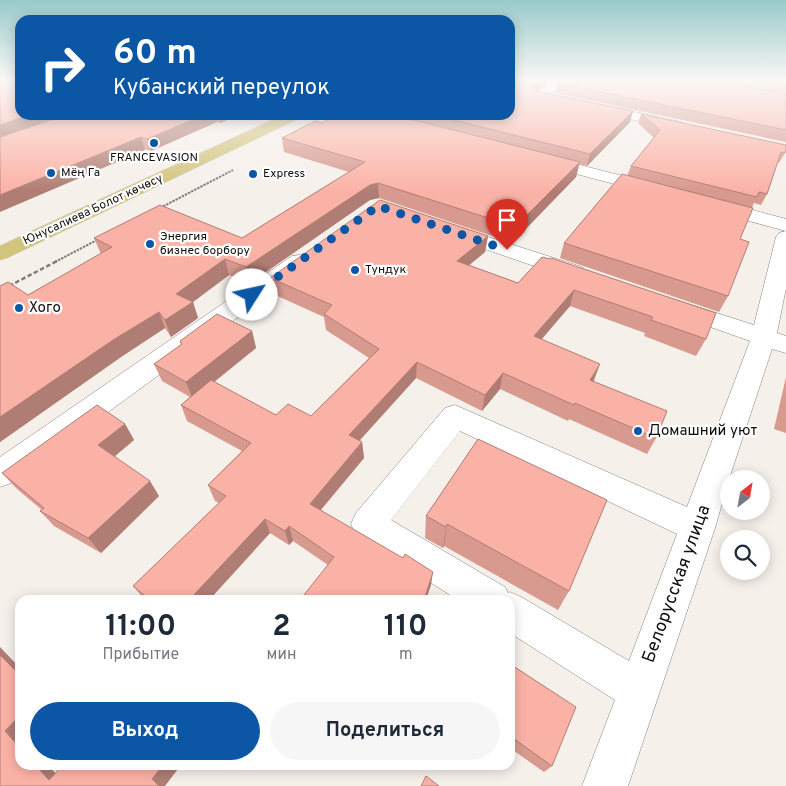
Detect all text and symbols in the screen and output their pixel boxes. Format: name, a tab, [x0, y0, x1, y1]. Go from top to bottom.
text: 60 m	[113, 32, 197, 76]
icon: right	[30, 35, 95, 100]
text: Кубанский переулок	[113, 75, 330, 102]
marker: FRANCEVASION	[148, 137, 160, 149]
place label: FRANCEVASION	[110, 150, 198, 166]
place label: Мёң Га	[61, 165, 100, 181]
place label: Express	[263, 166, 305, 182]
marker: Мёң Га	[45, 167, 57, 179]
marker: Express	[247, 168, 259, 180]
street label: Юнусалиева Болот көчөсү	[21, 171, 165, 249]
pin	[486, 199, 528, 250]
icon: arrive	[493, 206, 521, 234]
place label: Энергия бизнес борбору	[160, 229, 250, 259]
marker: Энергия бизнес борбору	[144, 238, 156, 250]
place label: Тундук	[365, 262, 406, 278]
marker: Тундук	[349, 264, 361, 276]
position arrow	[225, 268, 277, 320]
place label: Хого	[29, 299, 61, 318]
marker: Хого	[13, 302, 25, 314]
place label: Домашний уют	[648, 422, 758, 441]
marker: Домашний уют	[632, 425, 644, 437]
north arrow	[720, 470, 770, 520]
map controls	[720, 470, 770, 580]
street label: Белорусская улица	[638, 502, 716, 666]
button: search	[720, 530, 770, 580]
text: 11:00	[105, 609, 176, 646]
text: 2	[272, 609, 291, 646]
text: 110	[384, 609, 428, 646]
text: Прибытие	[102, 645, 179, 665]
text: мин	[267, 645, 296, 665]
text: m	[399, 645, 412, 665]
button: Выход	[30, 702, 260, 760]
button: Поделиться	[270, 702, 500, 760]

